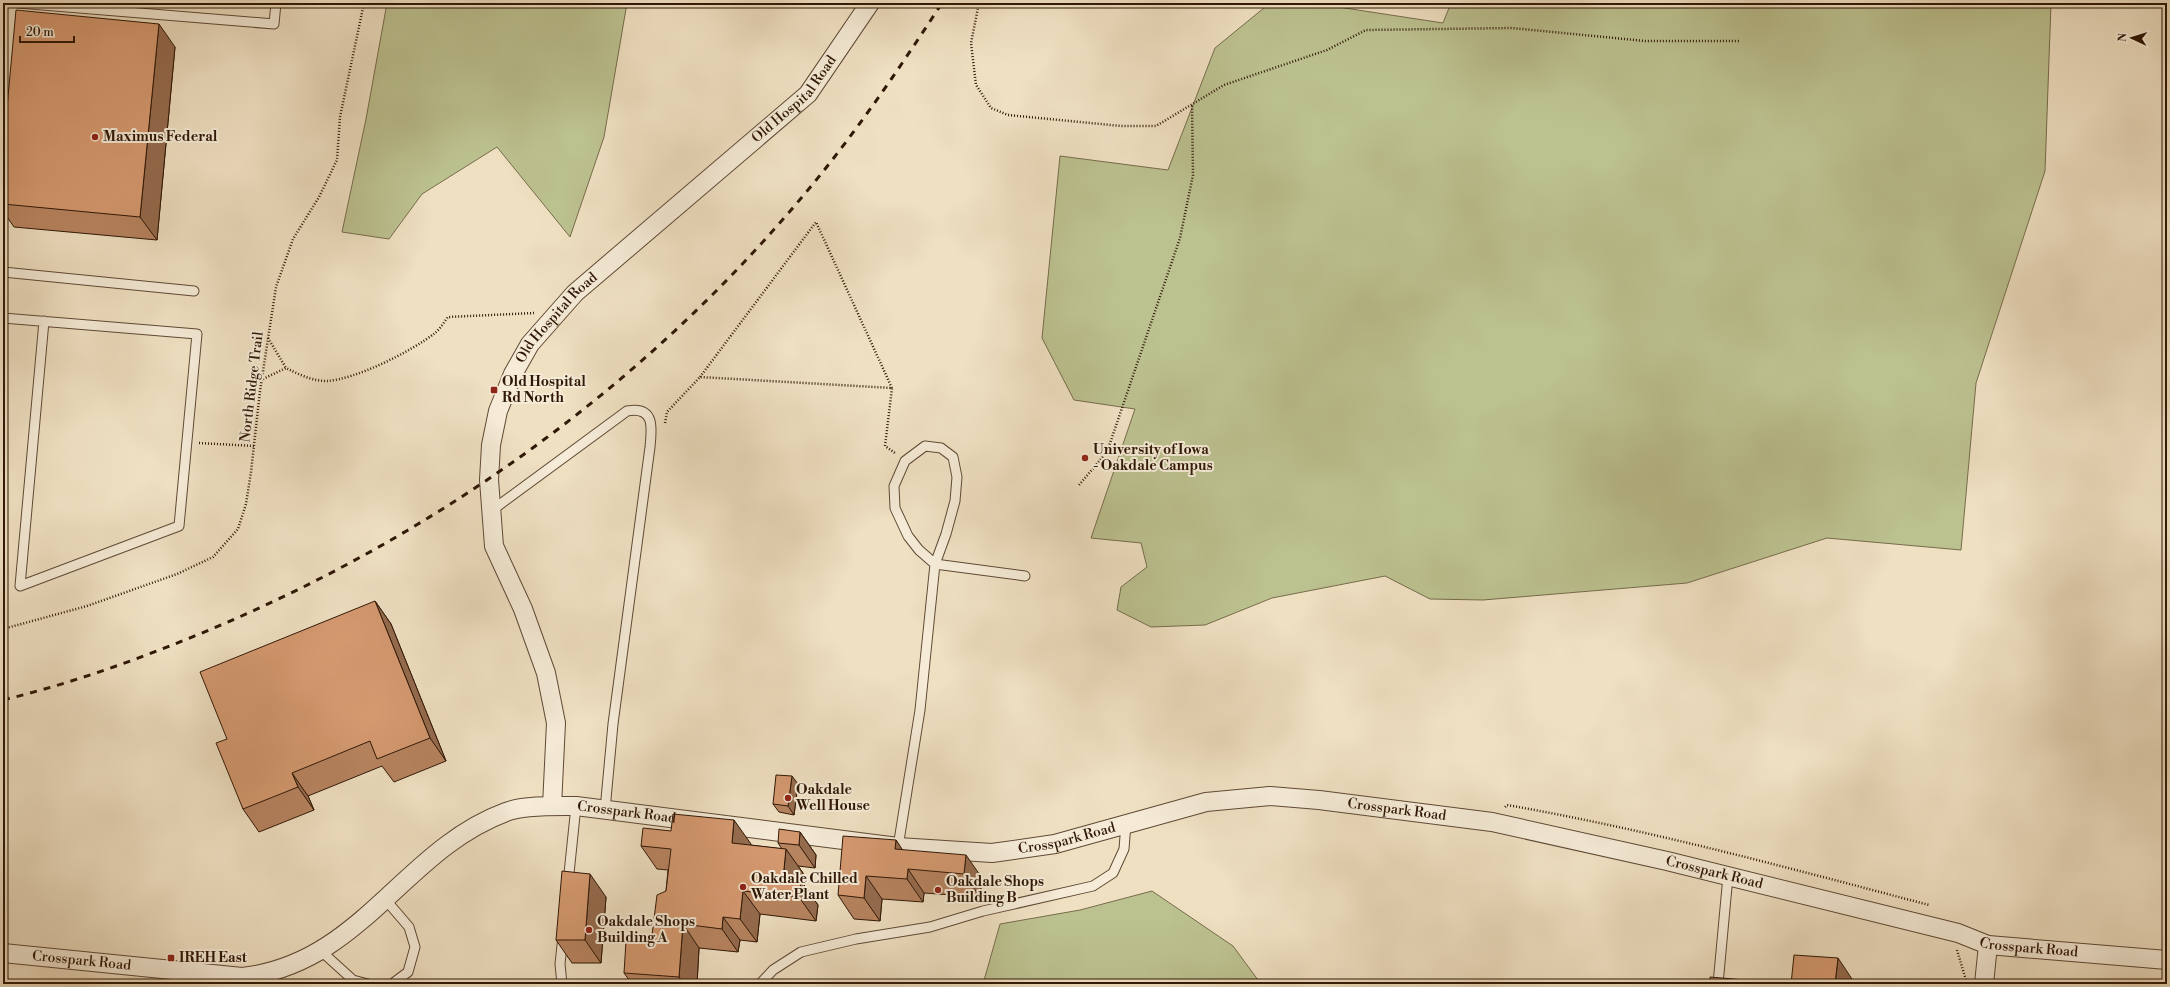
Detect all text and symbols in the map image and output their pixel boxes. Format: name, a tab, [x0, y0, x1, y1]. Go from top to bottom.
scale bar	[20, 18, 74, 44]
north arrow	[2112, 18, 2152, 58]
text: 20 m	[26, 25, 54, 40]
text: N	[2116, 32, 2130, 42]
street label: Old Hospital Road	[748, 52, 841, 147]
place label: Maximus Federal	[103, 128, 218, 146]
marker: Maximus Federal	[90, 132, 100, 142]
street label: Old Hospital Road	[512, 269, 601, 366]
street label: North Ridge Trail	[236, 331, 268, 443]
place label: Old Hospital Rd North	[502, 373, 586, 407]
marker: Old Hospital Rd North	[489, 385, 499, 395]
place label: University of Iowa - Oakdale Campus	[1093, 441, 1213, 475]
marker: University of Iowa - Oakdale Campus	[1080, 453, 1090, 463]
place label: Oakdale Well House	[795, 781, 870, 815]
marker: Oakdale Well House	[783, 793, 793, 803]
street label: Crosspark Road	[1346, 795, 1447, 825]
street label: Crosspark Road	[576, 797, 677, 828]
street label: Crosspark Road	[1017, 819, 1118, 858]
street label: Crosspark Road	[1664, 852, 1765, 893]
place label: Oakdale Chilled Water Plant	[750, 870, 858, 904]
place label: Oakdale Shops Building B	[946, 873, 1044, 907]
marker: Oakdale Chilled Water Plant	[738, 882, 748, 892]
marker: Oakdale Shops Building B	[933, 885, 943, 895]
place label: Oakdale Shops Building A	[597, 913, 695, 947]
marker: Oakdale Shops Building A	[584, 925, 594, 935]
street label: Crosspark Road	[1976, 933, 2079, 962]
street label: Crosspark Road	[31, 947, 132, 975]
place label: IREH East	[179, 949, 248, 967]
marker: IREH East	[166, 953, 176, 963]

